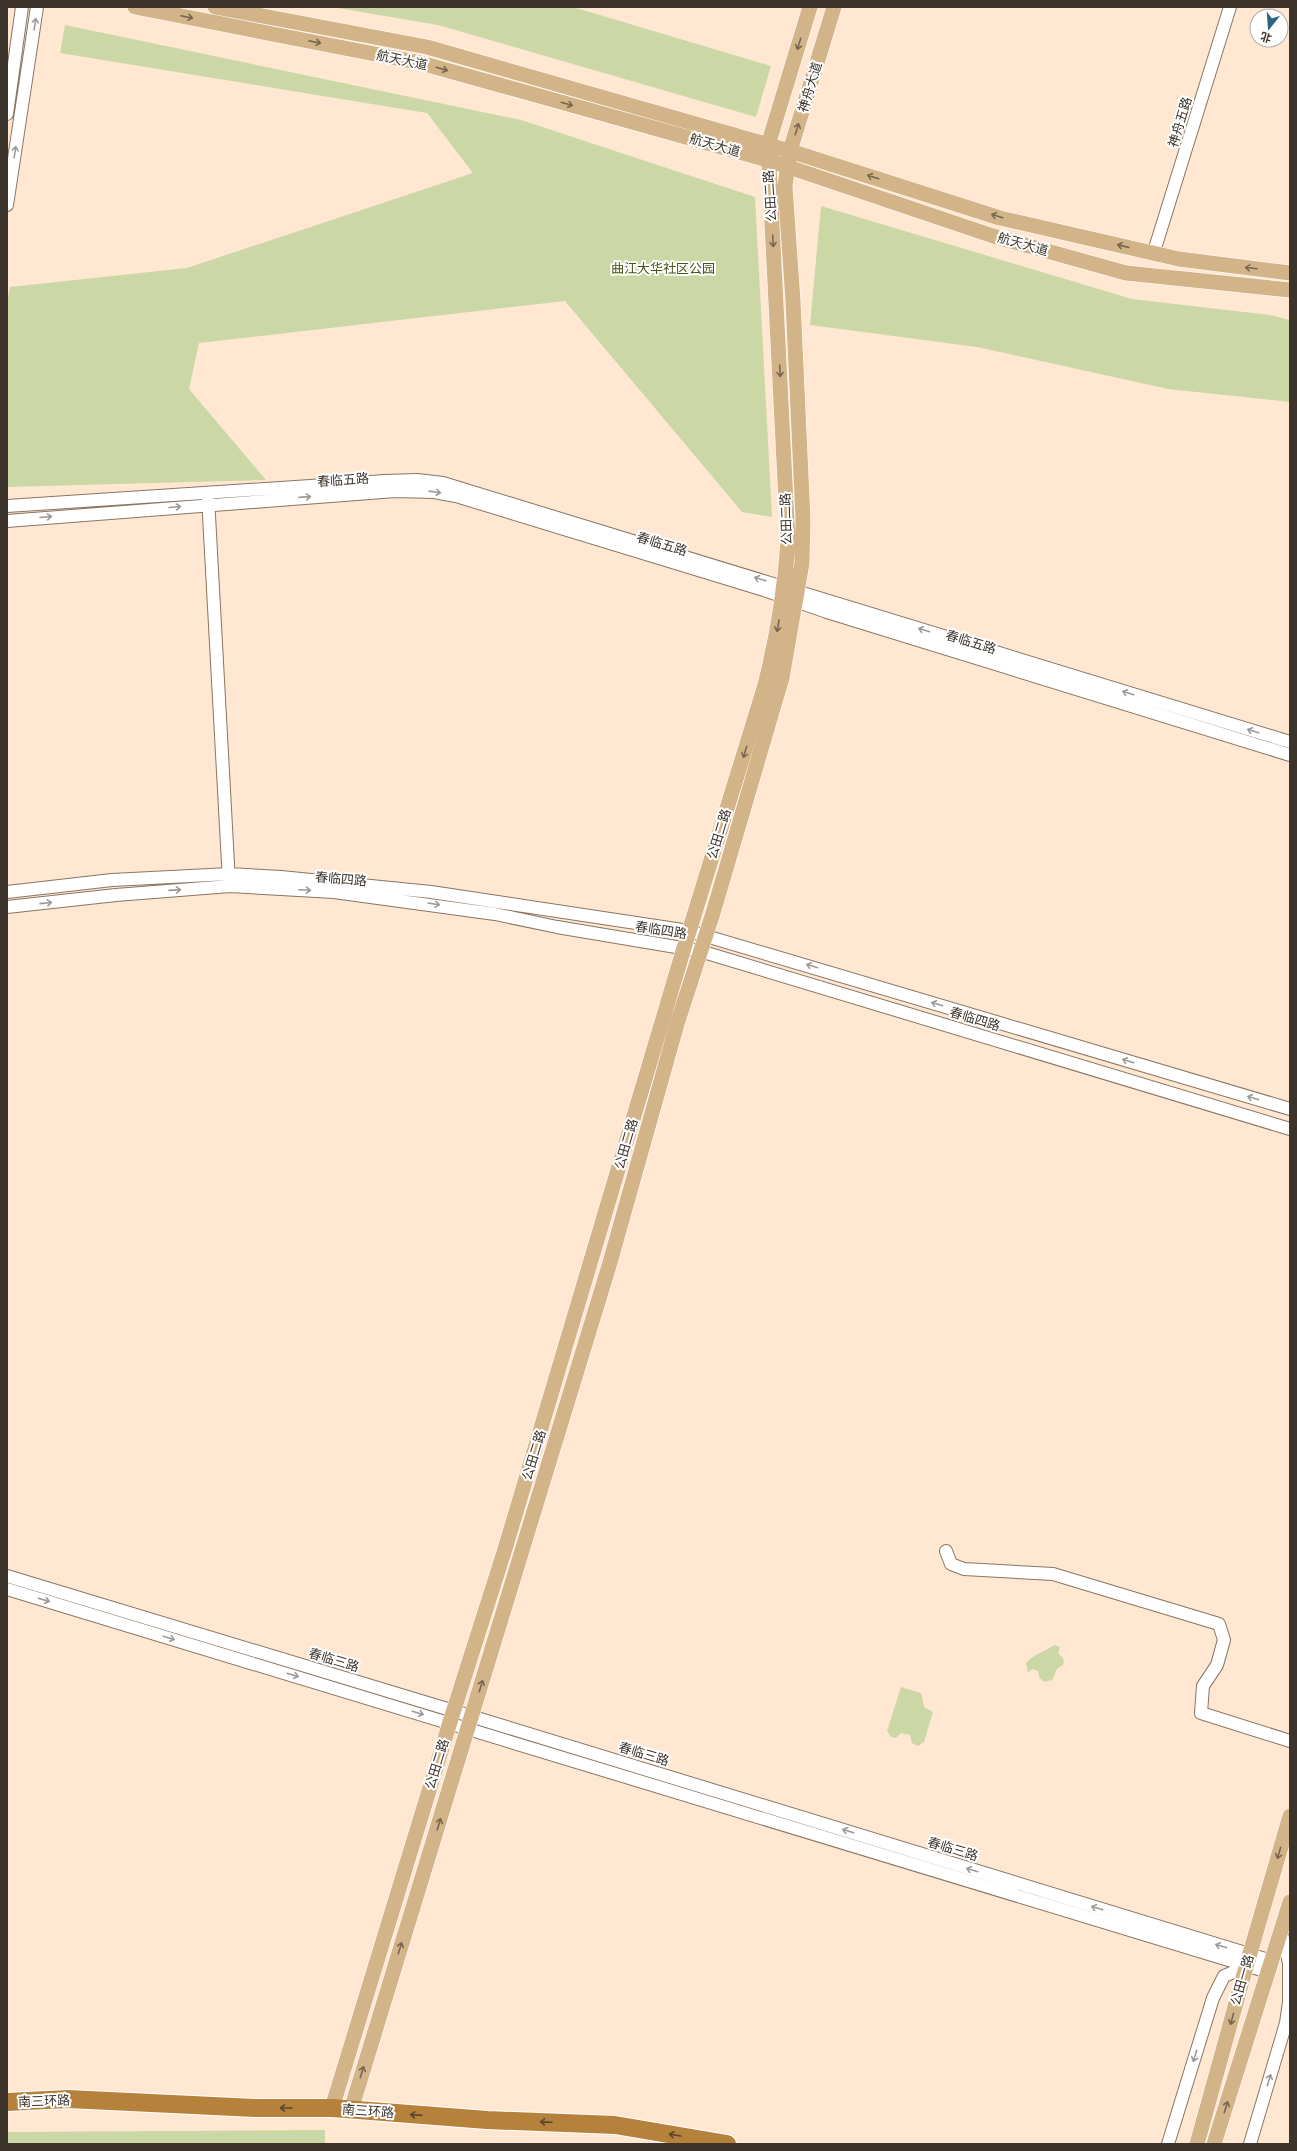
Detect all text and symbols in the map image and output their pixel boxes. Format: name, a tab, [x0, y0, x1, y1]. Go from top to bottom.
north arrow	[1249, 8, 1289, 48]
one-way arrow	[181, 14, 194, 22]
one-way arrow	[31, 18, 39, 31]
text: 北	[1259, 30, 1273, 45]
one-way arrow	[308, 38, 321, 46]
one-way arrow	[795, 38, 802, 51]
street label: 航天大道	[375, 47, 429, 73]
street label: 神舟大道	[795, 60, 825, 114]
one-way arrow	[436, 66, 449, 73]
street label: 神舟五路	[1165, 95, 1195, 149]
one-way arrow	[561, 101, 574, 108]
one-way arrow	[794, 122, 801, 135]
street label: 航天大道	[688, 131, 742, 159]
one-way arrow	[11, 146, 19, 159]
street label: 公田二路	[761, 170, 779, 222]
one-way arrow	[867, 173, 880, 180]
one-way arrow	[991, 212, 1004, 219]
street label: 航天大道	[996, 230, 1050, 258]
one-way arrow	[770, 234, 777, 247]
one-way arrow	[1117, 242, 1130, 250]
park label: 曲江大华社区公园	[611, 261, 715, 276]
one-way arrow	[1245, 264, 1258, 272]
one-way arrow	[777, 364, 784, 377]
street label: 春临五路	[317, 471, 369, 489]
one-way arrow	[428, 488, 441, 496]
one-way arrow	[298, 493, 311, 500]
street label: 公田二路	[778, 493, 794, 545]
one-way arrow	[168, 503, 181, 510]
one-way arrow	[39, 514, 52, 521]
street label: 春临五路	[635, 529, 689, 559]
one-way arrow	[753, 575, 766, 582]
one-way arrow	[774, 619, 782, 632]
one-way arrow	[918, 626, 931, 633]
street label: 春临五路	[944, 627, 998, 657]
one-way arrow	[1122, 689, 1135, 696]
one-way arrow	[1246, 727, 1259, 734]
one-way arrow	[741, 745, 748, 758]
street label: 公田二路	[704, 807, 734, 861]
street label: 春临四路	[314, 869, 368, 889]
one-way arrow	[298, 886, 311, 894]
one-way arrow	[168, 887, 181, 894]
one-way arrow	[39, 899, 52, 907]
one-way arrow	[427, 900, 440, 908]
street label: 春临四路	[634, 919, 688, 941]
one-way arrow	[806, 962, 819, 969]
one-way arrow	[930, 1000, 943, 1007]
street label: 春临四路	[948, 1004, 1002, 1034]
one-way arrow	[1122, 1057, 1135, 1064]
one-way arrow	[1246, 1094, 1259, 1101]
street label: 公田二路	[612, 1117, 640, 1171]
street label: 公田二路	[519, 1428, 549, 1482]
one-way arrow	[38, 1597, 51, 1604]
one-way arrow	[162, 1635, 175, 1642]
street label: 春临三路	[307, 1645, 361, 1675]
one-way arrow	[287, 1672, 300, 1679]
one-way arrow	[478, 1680, 485, 1693]
one-way arrow	[411, 1710, 424, 1717]
street label: 公田二路	[422, 1737, 452, 1791]
street label: 春临三路	[617, 1739, 671, 1769]
one-way arrow	[436, 1817, 443, 1830]
one-way arrow	[842, 1827, 855, 1834]
street label: 春临三路	[926, 1834, 980, 1864]
one-way arrow	[1275, 1847, 1282, 1860]
one-way arrow	[966, 1866, 979, 1873]
one-way arrow	[1090, 1904, 1103, 1911]
one-way arrow	[397, 1942, 405, 1954]
one-way arrow	[1215, 1942, 1228, 1949]
street label: 公田一路	[1228, 1953, 1256, 2007]
one-way arrow	[1227, 2012, 1235, 2025]
one-way arrow	[1191, 2049, 1198, 2062]
one-way arrow	[359, 2066, 366, 2079]
one-way arrow	[1266, 2073, 1273, 2086]
street label: 南三环路	[18, 2093, 70, 2109]
one-way arrow	[1223, 2100, 1230, 2113]
street label: 南三环路	[342, 2102, 394, 2120]
one-way arrow	[280, 2104, 293, 2112]
one-way arrow	[410, 2111, 423, 2118]
one-way arrow	[540, 2119, 553, 2126]
one-way arrow	[669, 2131, 682, 2139]

